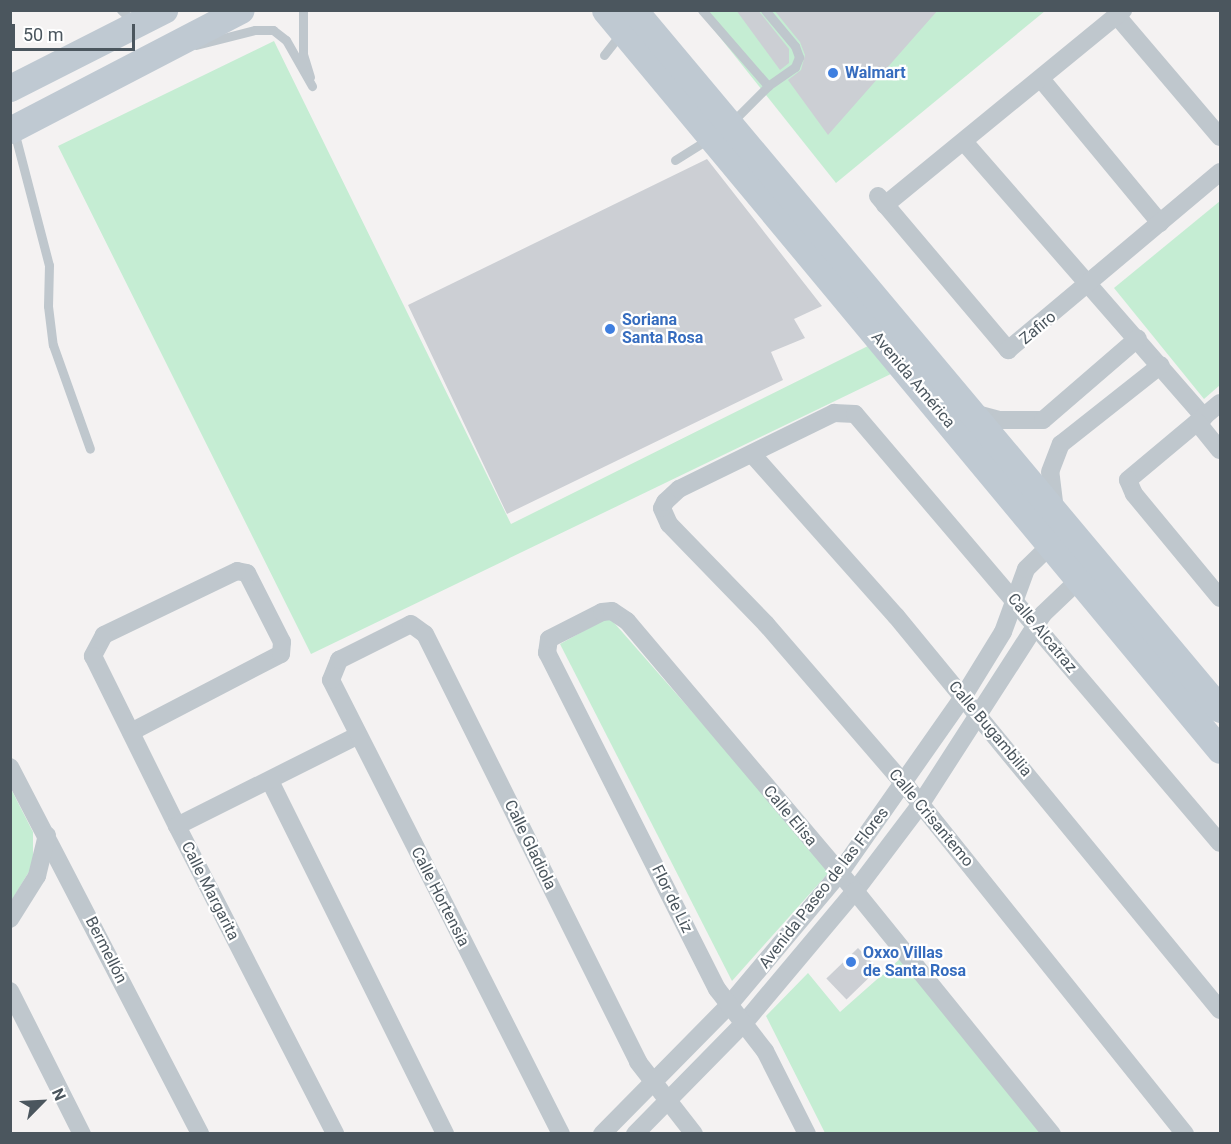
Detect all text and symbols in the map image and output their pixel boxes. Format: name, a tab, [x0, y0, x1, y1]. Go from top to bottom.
scale bar	[15, 12, 138, 50]
text: 50 m	[23, 24, 63, 45]
place label: Walmart	[845, 63, 906, 83]
marker: Walmart	[826, 66, 840, 80]
street label: Zafiro	[1016, 307, 1060, 349]
place label: Soriana Santa Rosa	[622, 310, 703, 348]
marker: Soriana Santa Rosa	[603, 322, 617, 336]
street label: Avenida América	[867, 328, 959, 432]
street label: Calle Alcatraz	[1003, 589, 1081, 677]
street label: Calle Bugambilia	[944, 677, 1036, 781]
street label: Calle Crisantemo	[885, 765, 977, 871]
street label: Calle Elisa	[759, 782, 821, 850]
street label: Calle Gladiola	[500, 797, 560, 893]
street label: Avenida Paseo de las Flores	[755, 804, 893, 972]
street label: Calle Margarita	[177, 838, 243, 944]
street label: Calle Hortensia	[407, 844, 473, 950]
street label: Flor de Liz	[647, 862, 697, 936]
street label: Bermellón	[81, 914, 131, 986]
place label: Oxxo Villas de Santa Rosa	[863, 943, 966, 981]
marker: Oxxo Villas de Santa Rosa	[844, 955, 858, 969]
north arrow	[12, 1072, 72, 1132]
text: N	[48, 1085, 70, 1103]

